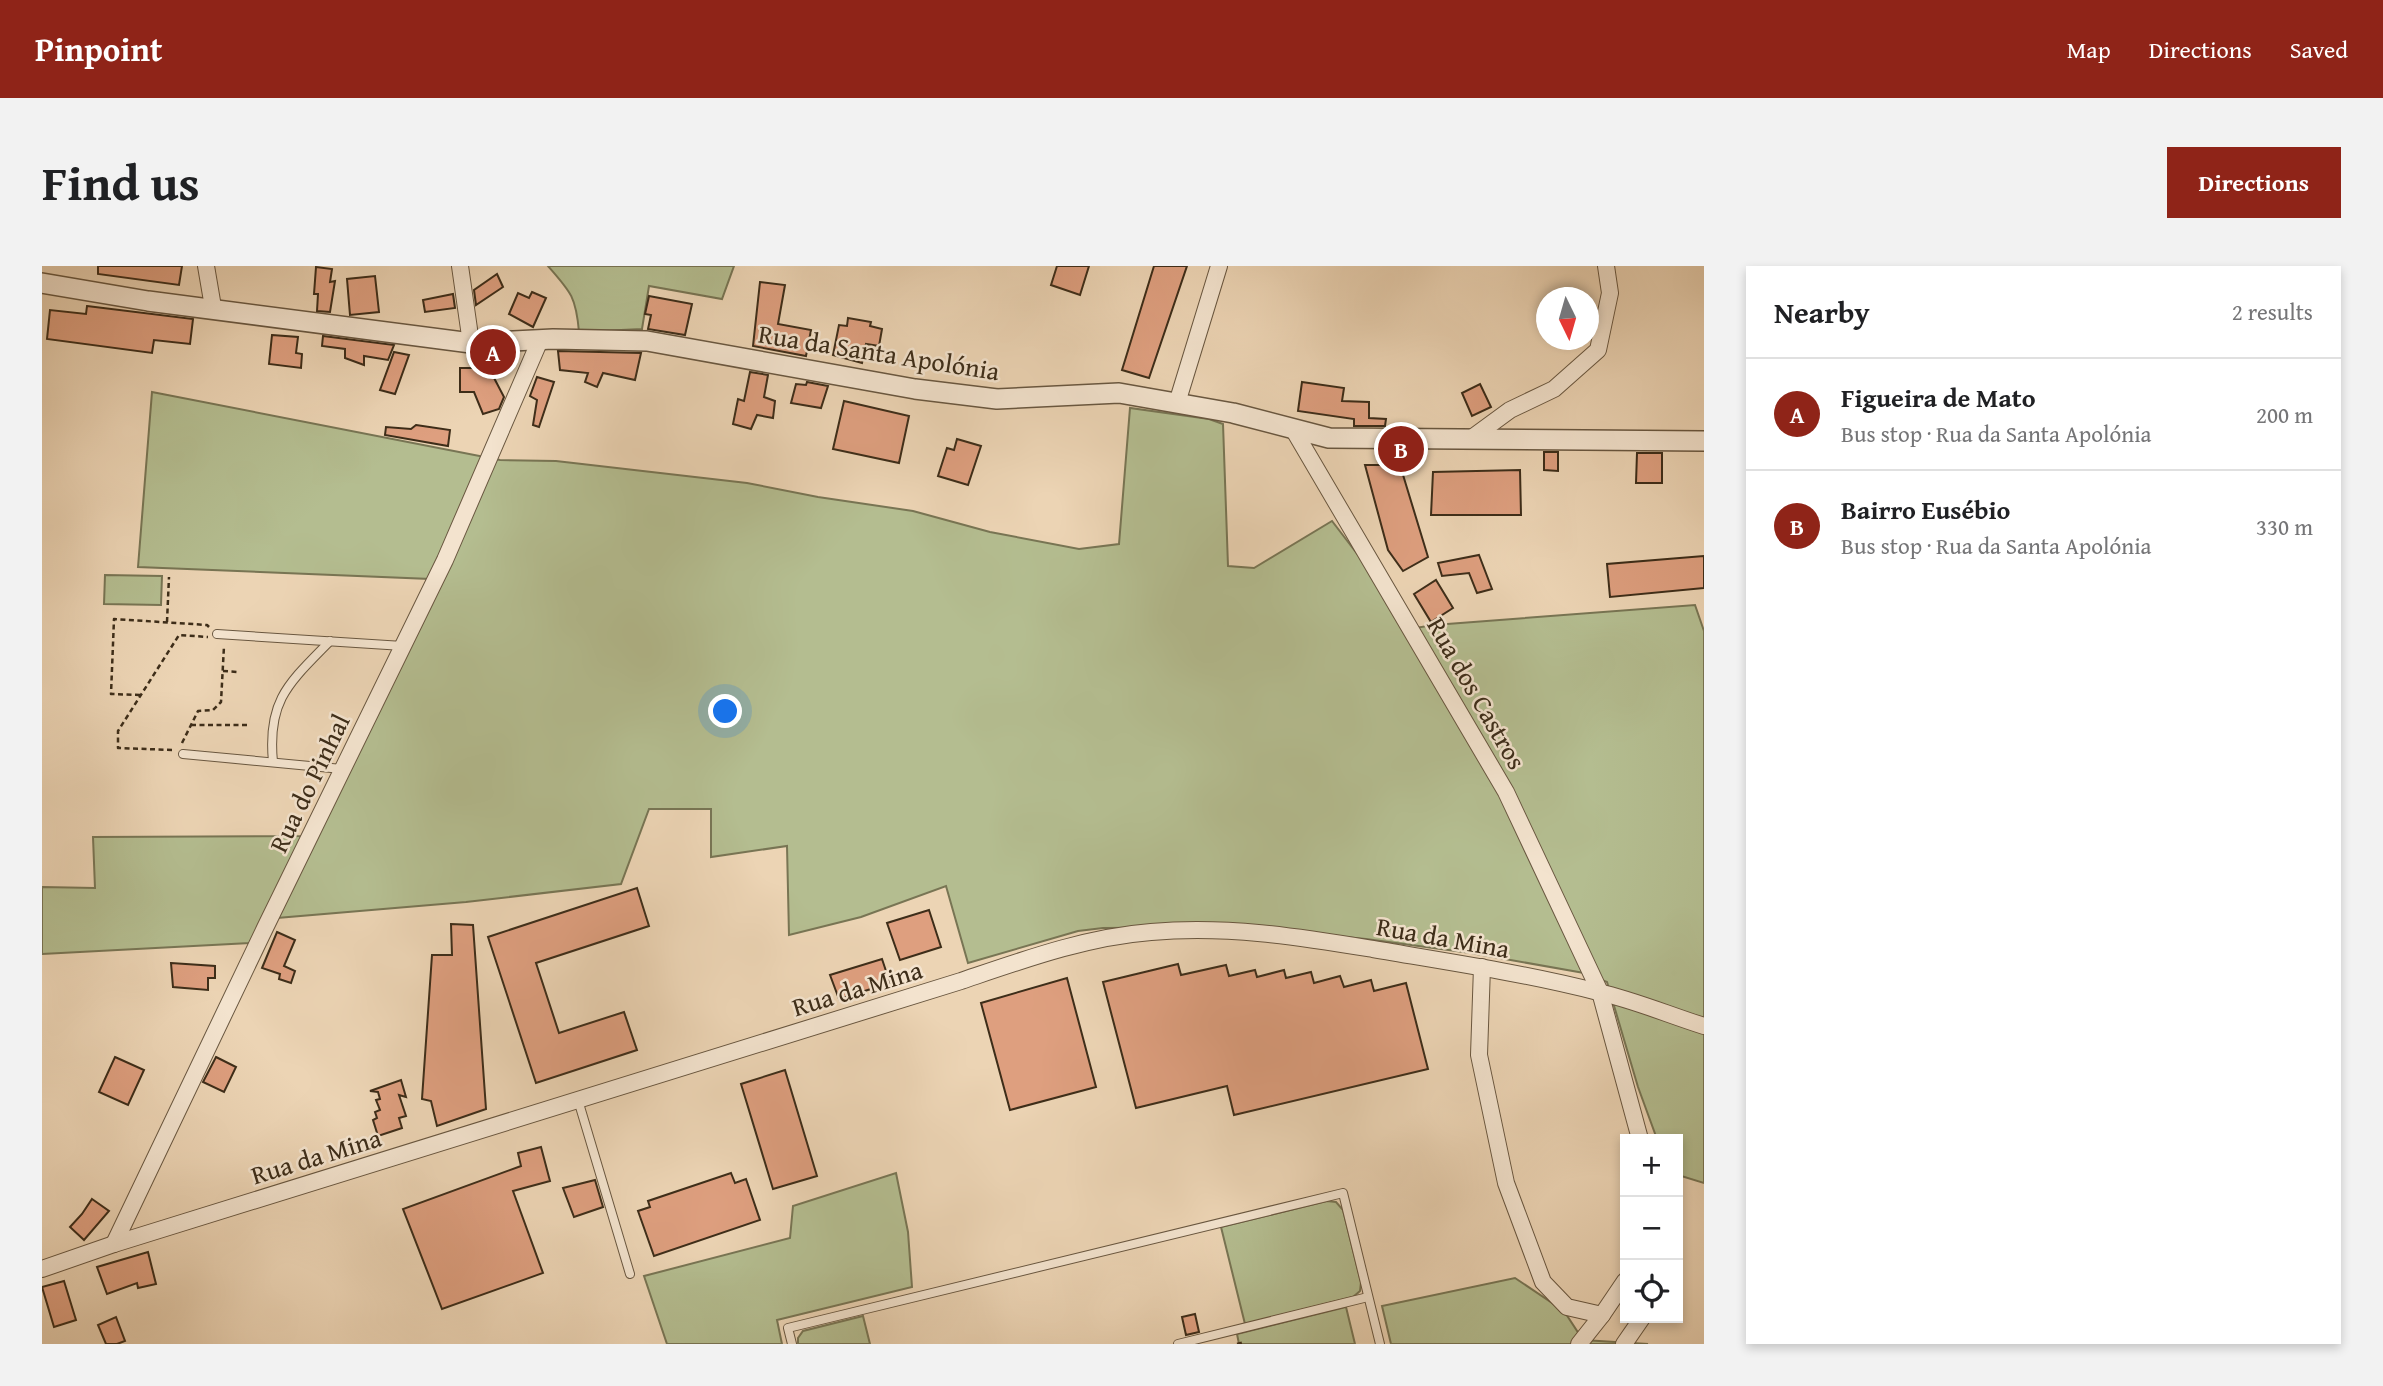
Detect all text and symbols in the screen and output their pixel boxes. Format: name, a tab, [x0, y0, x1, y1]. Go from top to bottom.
text: Pinpoint	[35, 25, 162, 73]
text: Map	[2067, 32, 2111, 67]
text: Directions	[2149, 32, 2252, 67]
text: Saved	[2290, 32, 2348, 67]
text: Find us	[42, 146, 200, 218]
button: Directions	[2167, 147, 2341, 218]
north arrow	[1536, 287, 1599, 350]
text: Nearby	[1774, 290, 1870, 334]
text: 2 results	[2232, 295, 2313, 328]
street label: Rua da Santa Apolónia	[756, 314, 1003, 390]
pin: A	[470, 326, 516, 378]
text: Figueira de Mato	[1841, 378, 2035, 417]
text: A	[1790, 398, 1804, 431]
text: 200 m	[2256, 398, 2313, 431]
text: Bus stop · Rua da Santa Apolónia	[1841, 417, 2151, 450]
pin: B	[1378, 423, 1424, 475]
text: Bairro Eusébio	[1841, 490, 2010, 529]
text: B	[1790, 510, 1804, 543]
text: 330 m	[2256, 510, 2313, 543]
text: Bus stop · Rua da Santa Apolónia	[1841, 529, 2151, 562]
street label: Rua dos Castros	[1418, 610, 1536, 776]
your location	[708, 694, 742, 728]
street label: Rua do Pinhal	[259, 707, 359, 859]
street label: Rua da Mina	[1373, 906, 1513, 968]
street label: Rua da Mina	[787, 949, 928, 1026]
street label: Rua da Mina	[246, 1117, 387, 1194]
map controls	[1620, 1134, 1683, 1323]
button: +	[1620, 1134, 1683, 1197]
button: −	[1620, 1197, 1683, 1260]
button: locate	[1620, 1260, 1683, 1323]

